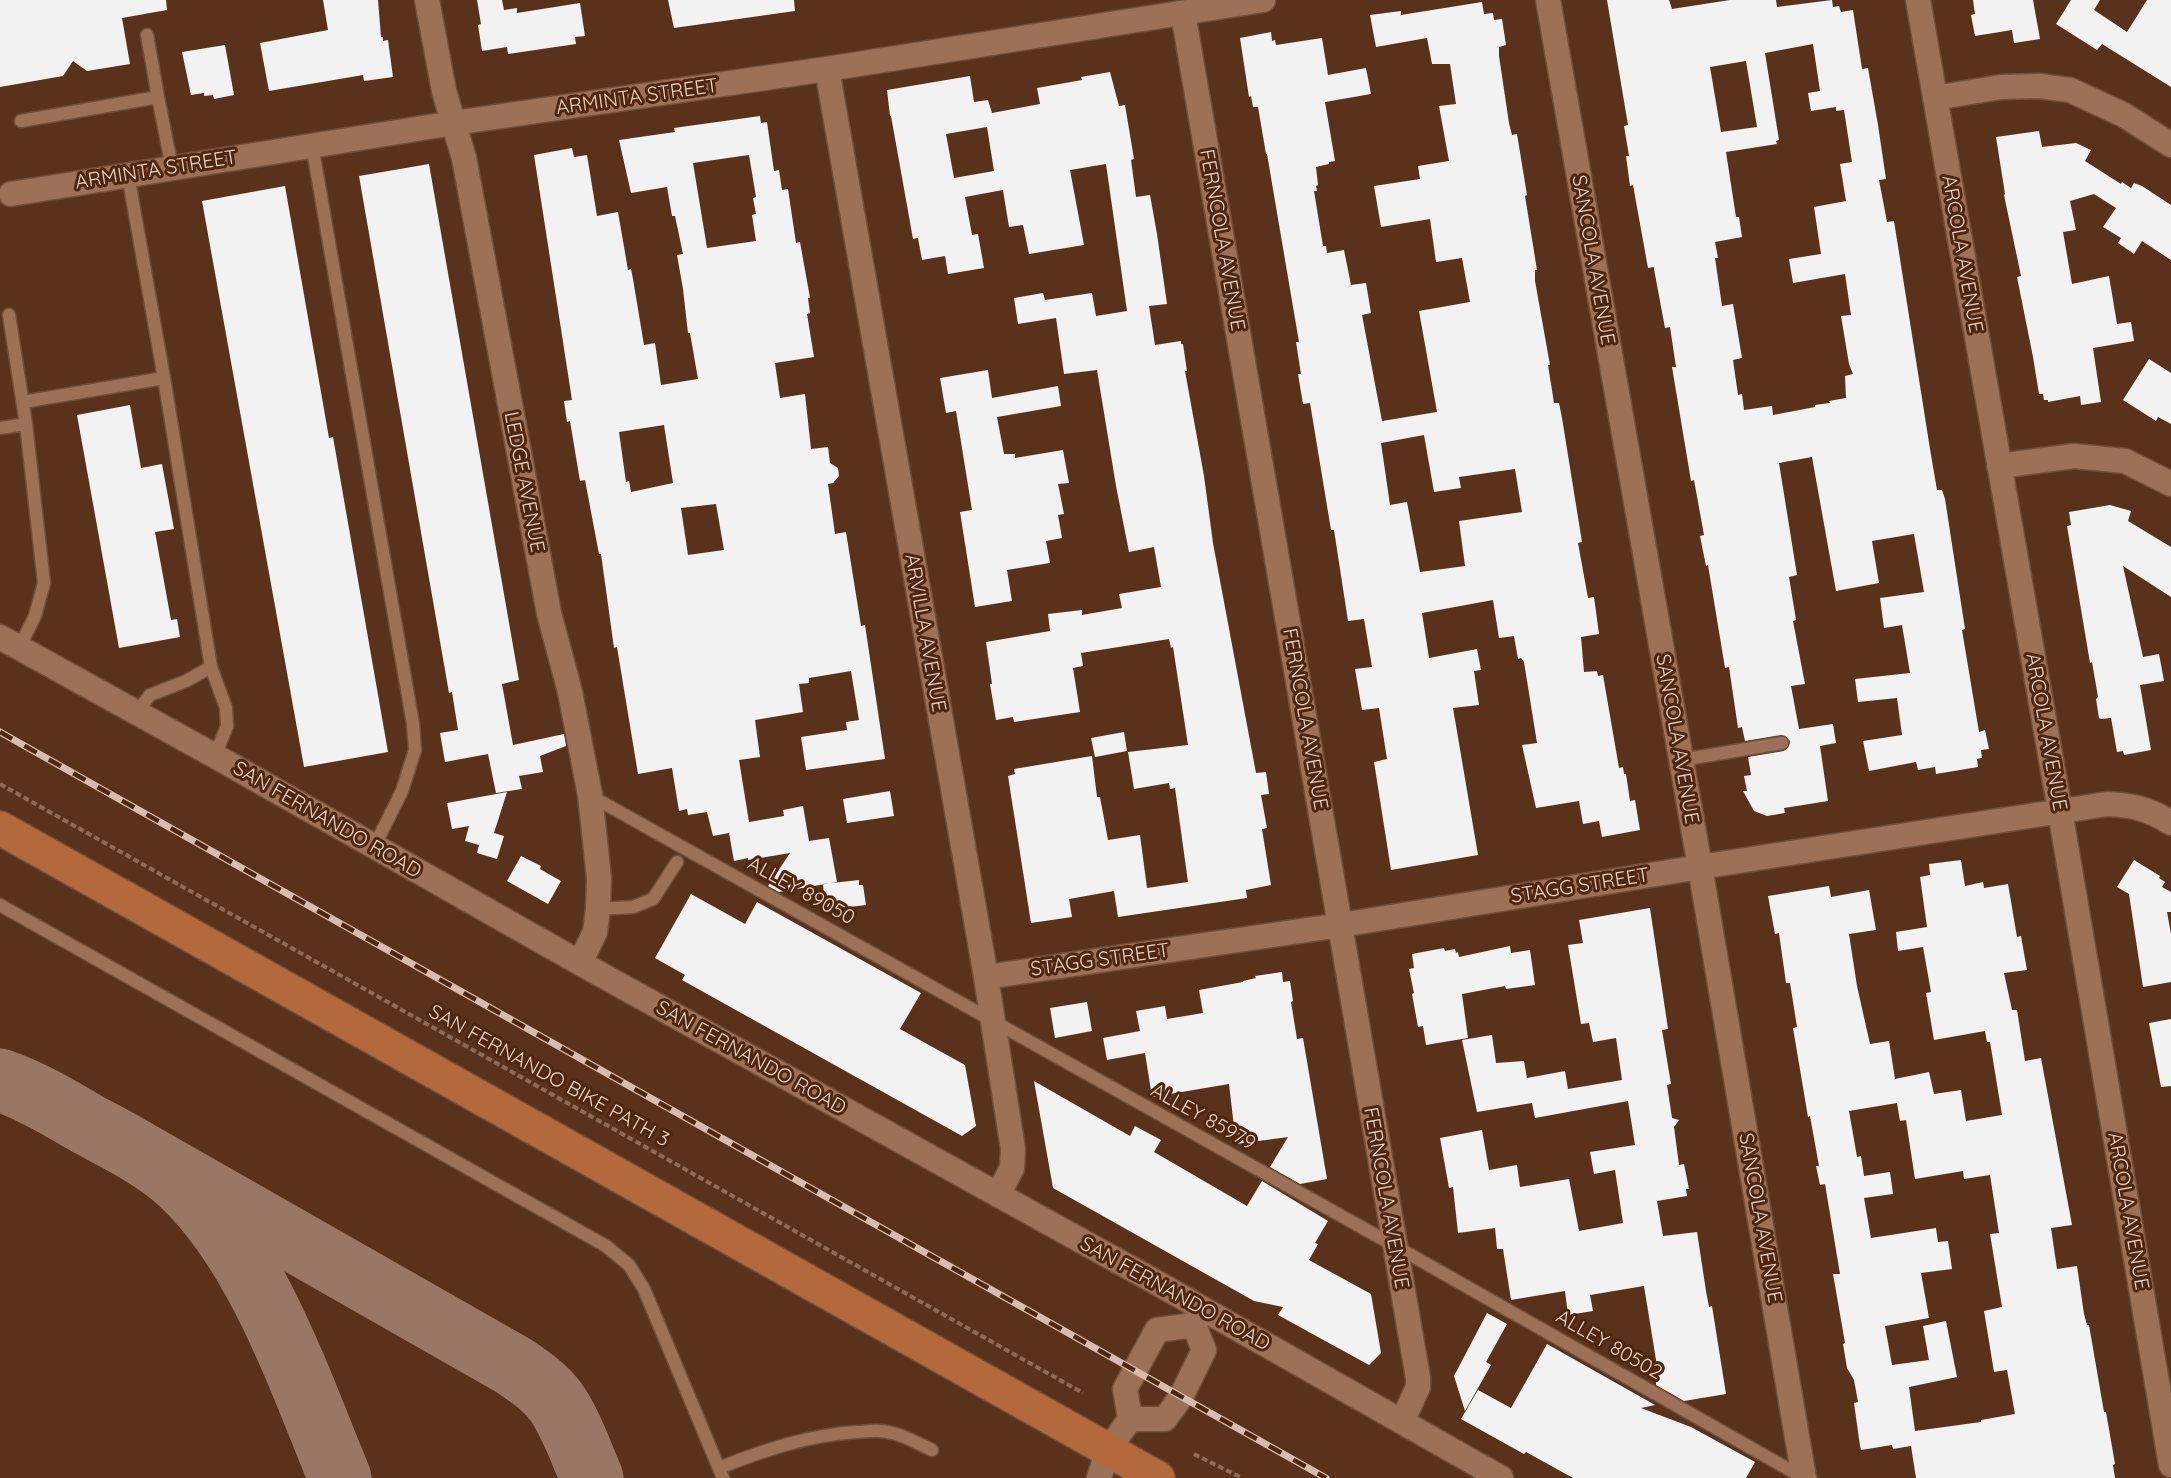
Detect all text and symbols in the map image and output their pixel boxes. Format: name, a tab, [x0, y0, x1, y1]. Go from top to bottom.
street label: ARMINTA STREET	[554, 74, 720, 120]
street label: ARMINTA STREET	[73, 145, 239, 195]
street label: FERNCOLA AVENUE	[1194, 147, 1250, 333]
street label: SANCOLA AVENUE	[1566, 173, 1620, 347]
street label: ARCOLA AVENUE	[1936, 173, 1988, 335]
street label: LEDGE AVENUE	[499, 410, 549, 554]
street label: ARVILLA AVENUE	[899, 552, 951, 714]
street label: FERNCOLA AVENUE	[1277, 626, 1333, 812]
street label: ARCOLA AVENUE	[2020, 651, 2072, 813]
street label: SANCOLA AVENUE	[1650, 652, 1704, 826]
street label: SAN FERNANDO ROAD	[229, 756, 425, 884]
street label: ALLEY 89050	[743, 852, 859, 930]
street label: STAGG STREET	[1509, 863, 1651, 909]
street label: STAGG STREET	[1029, 938, 1171, 982]
street label: SAN FERNANDO ROAD	[652, 996, 850, 1120]
street label: SAN FERNANDO BIKE PATH 3	[425, 1000, 673, 1152]
street label: ALLEY 85979	[1146, 1078, 1260, 1156]
street label: FERNCOLA AVENUE	[1358, 1105, 1414, 1291]
street label: ARCOLA AVENUE	[2102, 1130, 2154, 1292]
street label: SANCOLA AVENUE	[1733, 1131, 1787, 1305]
street label: SAN FERNANDO ROAD	[1076, 1232, 1274, 1356]
street label: ALLEY 80502	[1552, 1305, 1666, 1385]

